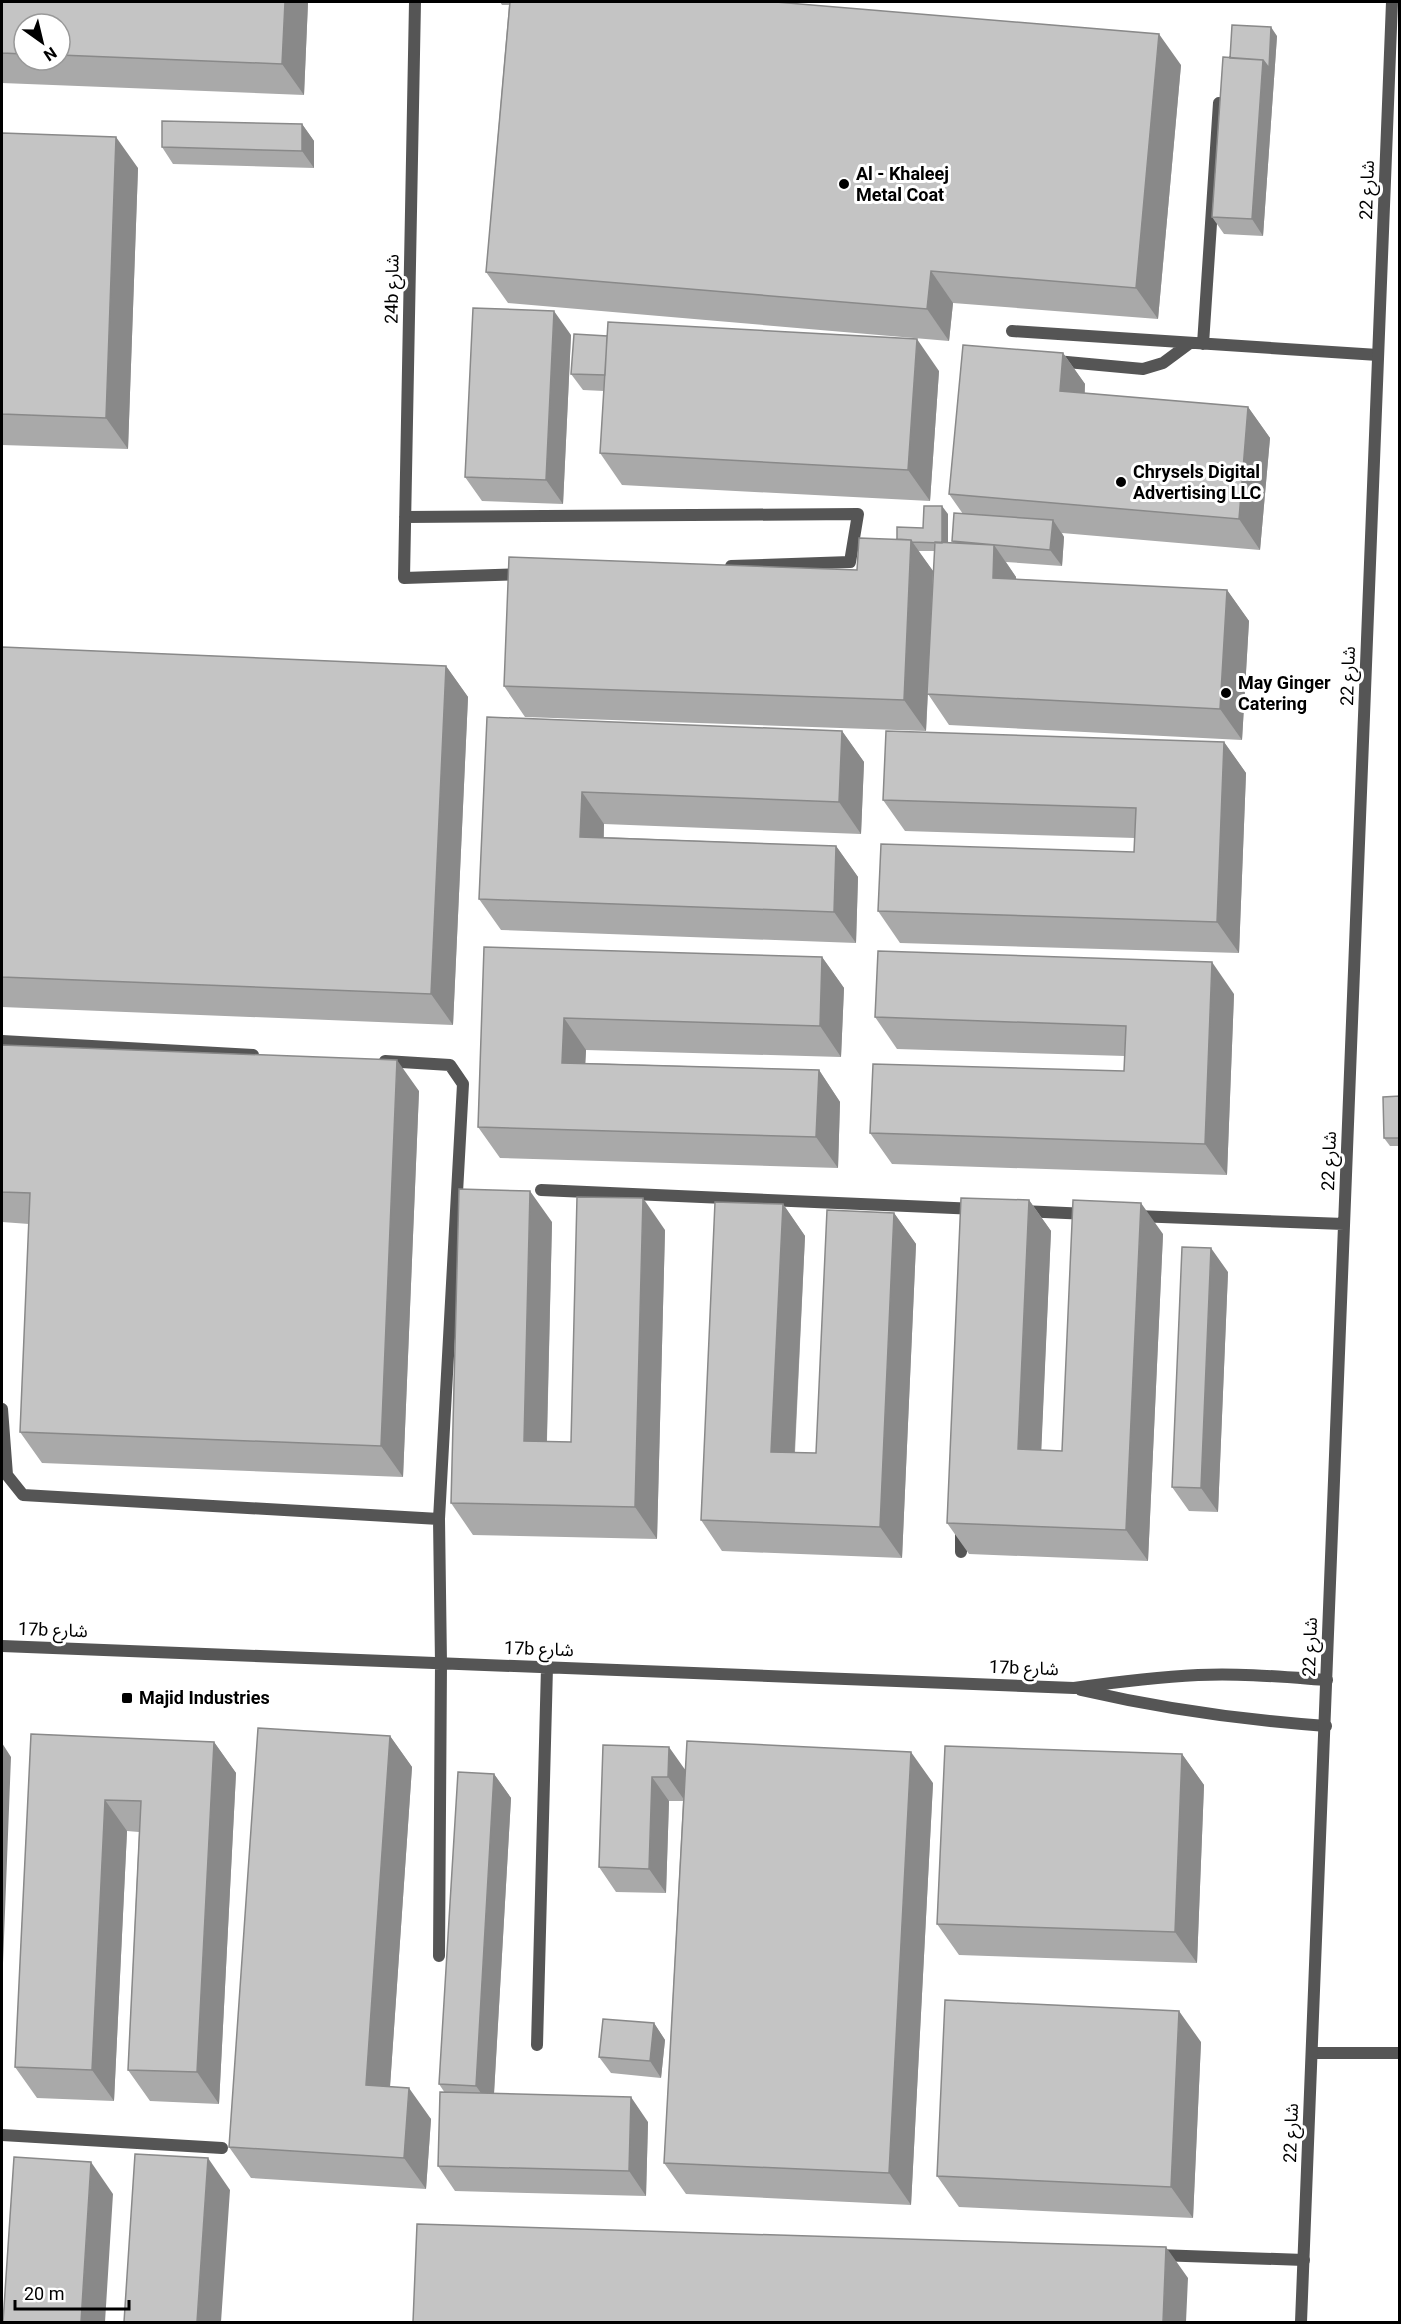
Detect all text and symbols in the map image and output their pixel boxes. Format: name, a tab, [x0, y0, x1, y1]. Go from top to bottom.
north arrow	[12, 12, 72, 72]
text: N	[40, 43, 60, 65]
street label: شارع 22	[1355, 160, 1382, 220]
place label: Al - Khaleej Metal Coat	[856, 163, 949, 205]
marker: Al - Khaleej Metal Coat	[837, 177, 851, 191]
street label: 24b شارع	[380, 254, 407, 324]
place label: Chrysels Digital Advertising LLC	[1133, 461, 1262, 503]
marker: Chrysels Digital Advertising LLC	[1114, 475, 1128, 489]
street label: شارع 22	[1336, 646, 1363, 706]
place label: May Ginger Catering	[1238, 672, 1331, 714]
marker: May Ginger Catering	[1219, 686, 1233, 700]
street label: شارع 22	[1317, 1131, 1344, 1191]
street label: شارع 22	[1298, 1617, 1325, 1677]
street label: 17b شارع	[18, 1618, 88, 1645]
street label: 17b شارع	[504, 1637, 574, 1664]
street label: 17b شارع	[989, 1656, 1059, 1683]
place label: Majid Industries	[139, 1687, 270, 1708]
marker: Majid Industries	[120, 1691, 134, 1705]
street label: شارع 22	[1279, 2103, 1306, 2163]
scale bar	[15, 2273, 129, 2311]
text: 20 m	[24, 2283, 64, 2304]

